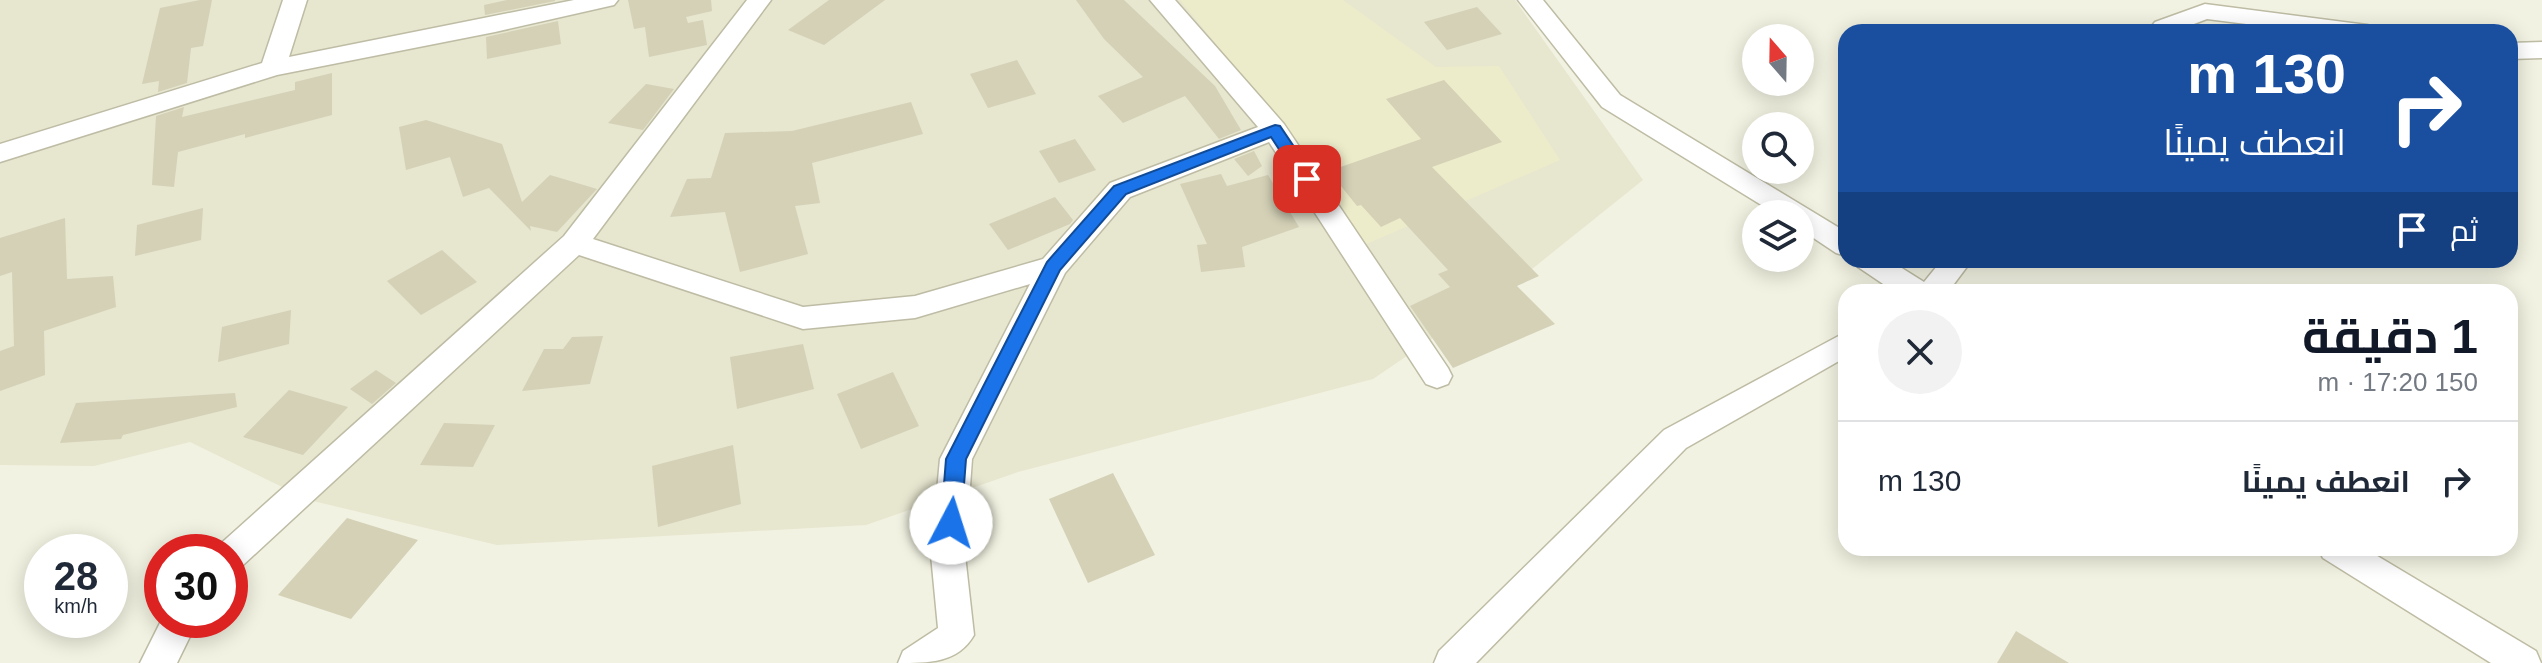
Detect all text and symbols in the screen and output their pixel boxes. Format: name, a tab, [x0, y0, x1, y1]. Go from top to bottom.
north arrow	[1742, 24, 1814, 96]
map controls	[1742, 24, 1814, 272]
text: 130 m	[2187, 42, 2346, 105]
icon: right	[2374, 56, 2478, 160]
button: search	[1742, 112, 1814, 184]
text: انعطف يمينًا	[2163, 122, 2346, 163]
pin	[1273, 145, 1341, 213]
icon: arrive	[1285, 157, 1329, 201]
button: layers	[1742, 200, 1814, 272]
icon: arrive	[2390, 208, 2434, 252]
text: ثم	[2450, 214, 2478, 247]
button: close	[1878, 310, 1962, 394]
text: 1 دقيقة	[2302, 310, 2478, 363]
text: 150 m · 17:20	[2318, 367, 2478, 397]
icon: right	[2434, 459, 2478, 503]
text: 130 m	[1878, 464, 1961, 497]
text: انعطف يمينًا	[2242, 465, 2410, 498]
position arrow	[909, 481, 993, 565]
speed limit sign: 30	[144, 534, 248, 638]
text: 28	[54, 554, 98, 598]
text: km/h	[54, 595, 98, 617]

